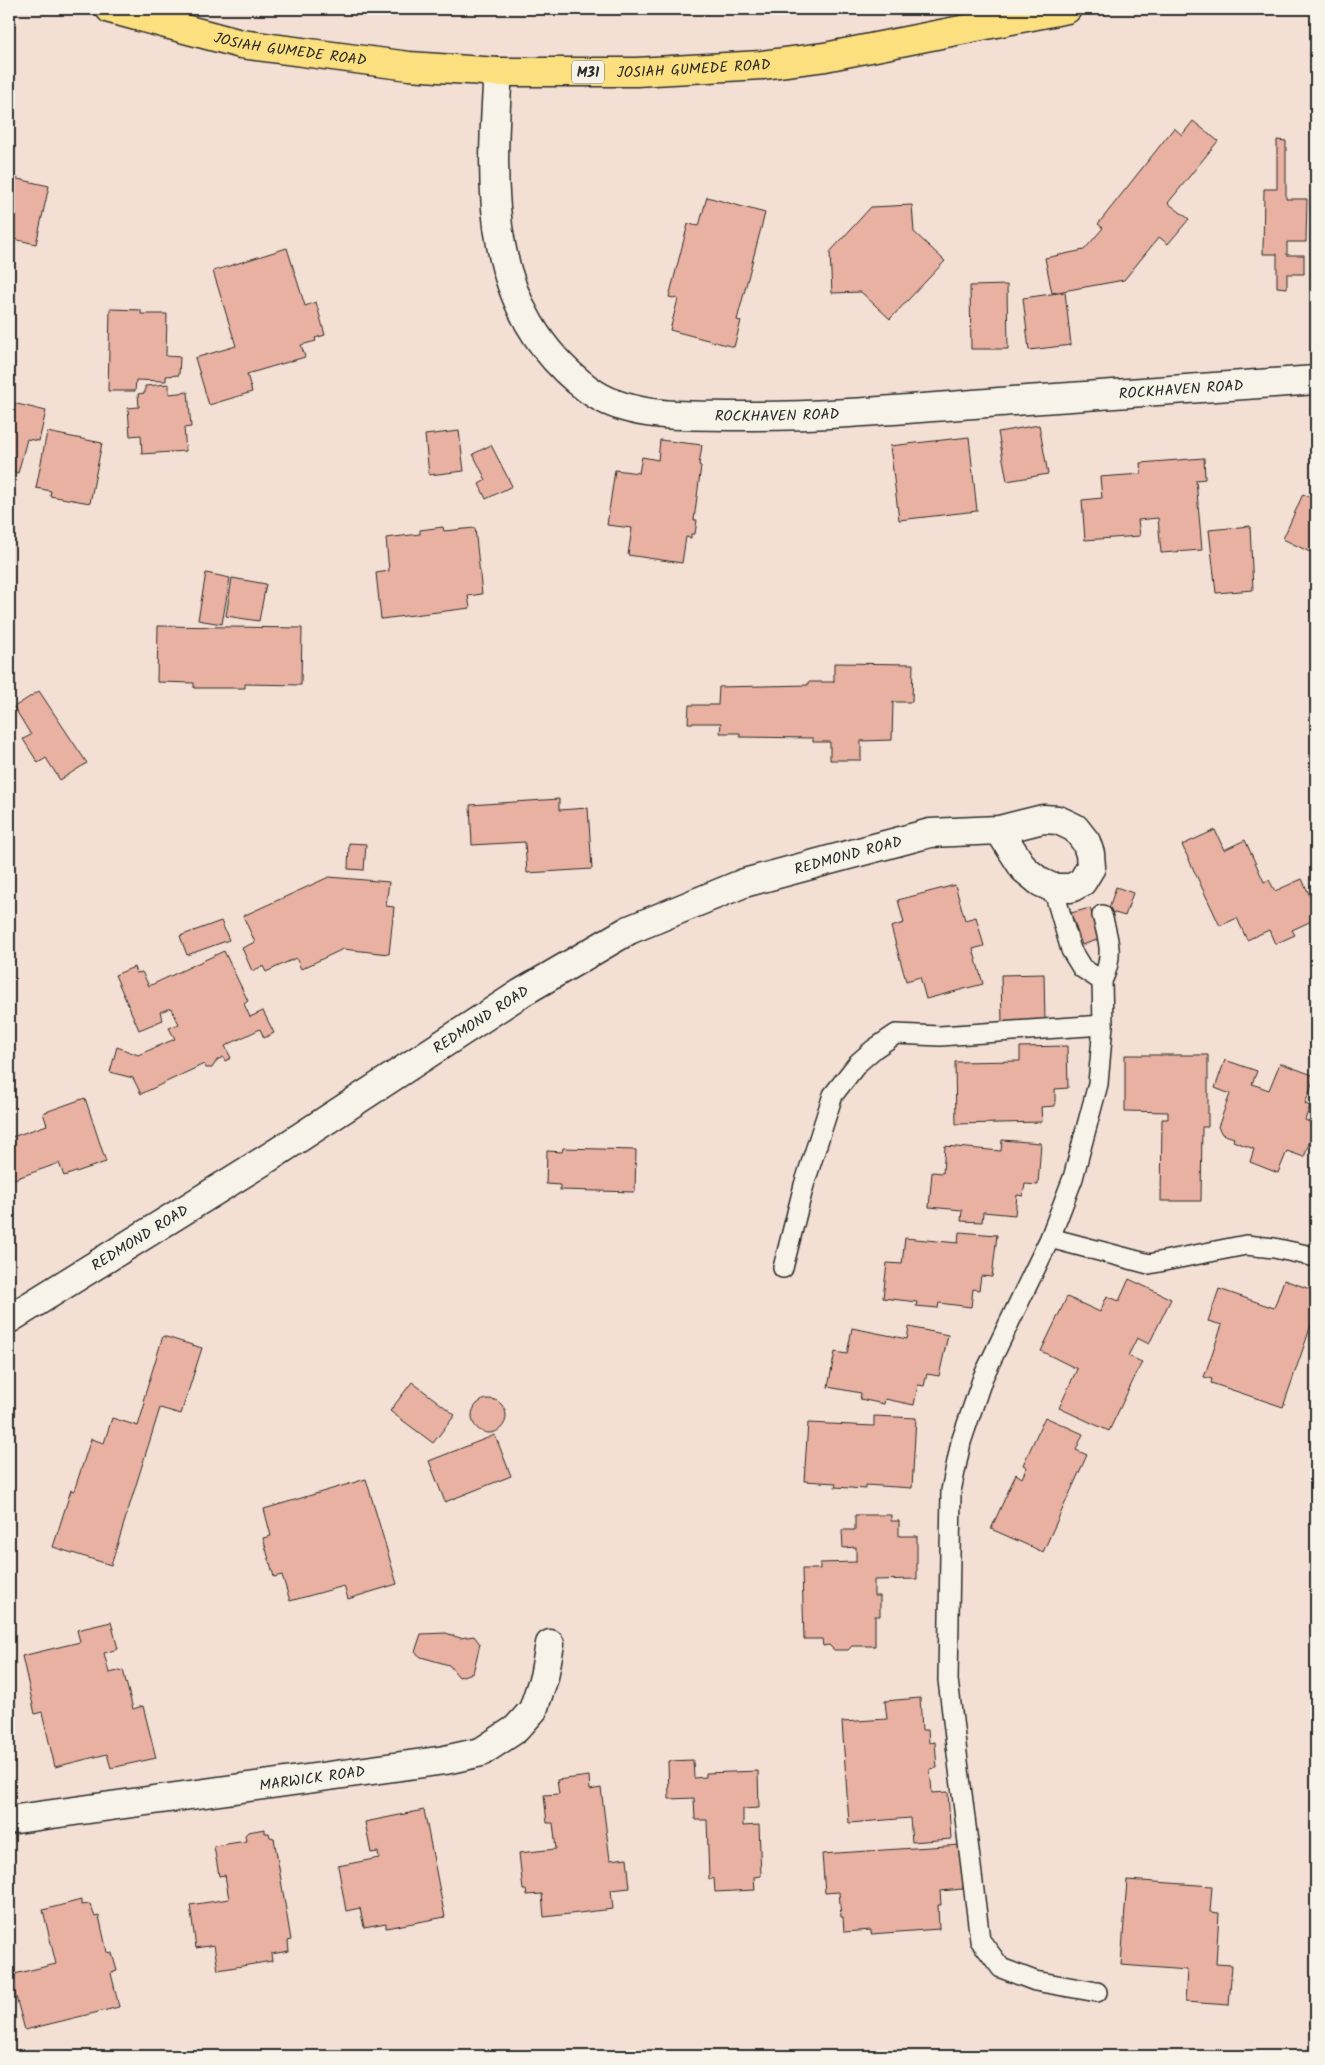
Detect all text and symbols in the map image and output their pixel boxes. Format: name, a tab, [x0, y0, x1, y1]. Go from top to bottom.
street label: JOSIAH GUMEDE ROAD	[211, 26, 368, 73]
street label: JOSIAH GUMEDE ROAD	[617, 53, 773, 85]
road number: M31	[572, 61, 604, 84]
street label: ROCKHAVEN ROAD	[1118, 374, 1244, 407]
street label: ROCKHAVEN ROAD	[715, 402, 840, 429]
street label: REDMOND ROAD	[792, 830, 905, 882]
street label: REDMOND ROAD	[428, 980, 534, 1060]
street label: REDMOND ROAD	[87, 1199, 194, 1278]
street label: MARWICK ROAD	[258, 1760, 367, 1798]

